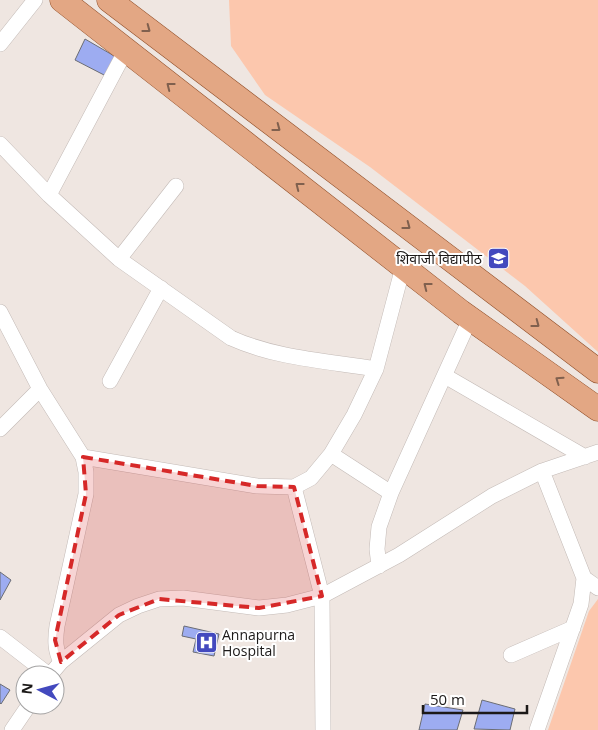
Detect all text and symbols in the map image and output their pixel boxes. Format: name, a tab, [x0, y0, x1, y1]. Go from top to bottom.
one-way arrow	[141, 24, 150, 32]
one-way arrow	[167, 82, 176, 91]
one-way arrow	[271, 122, 280, 130]
one-way arrow	[295, 182, 304, 191]
one-way arrow	[401, 220, 410, 228]
school or university icon: शिवाजी विद्यापीठ	[486, 247, 510, 271]
place label: शिवाजी विद्यापीठ	[396, 249, 483, 268]
one-way arrow	[424, 283, 433, 291]
one-way arrow	[530, 318, 539, 326]
one-way arrow	[555, 377, 564, 386]
place label: Annapurna Hospital	[222, 625, 295, 660]
hospital icon: Annapurna Hospital	[194, 631, 218, 655]
north arrow	[15, 665, 65, 715]
text: N	[17, 682, 37, 695]
scale bar	[423, 682, 527, 714]
text: 50 m	[430, 689, 465, 709]

